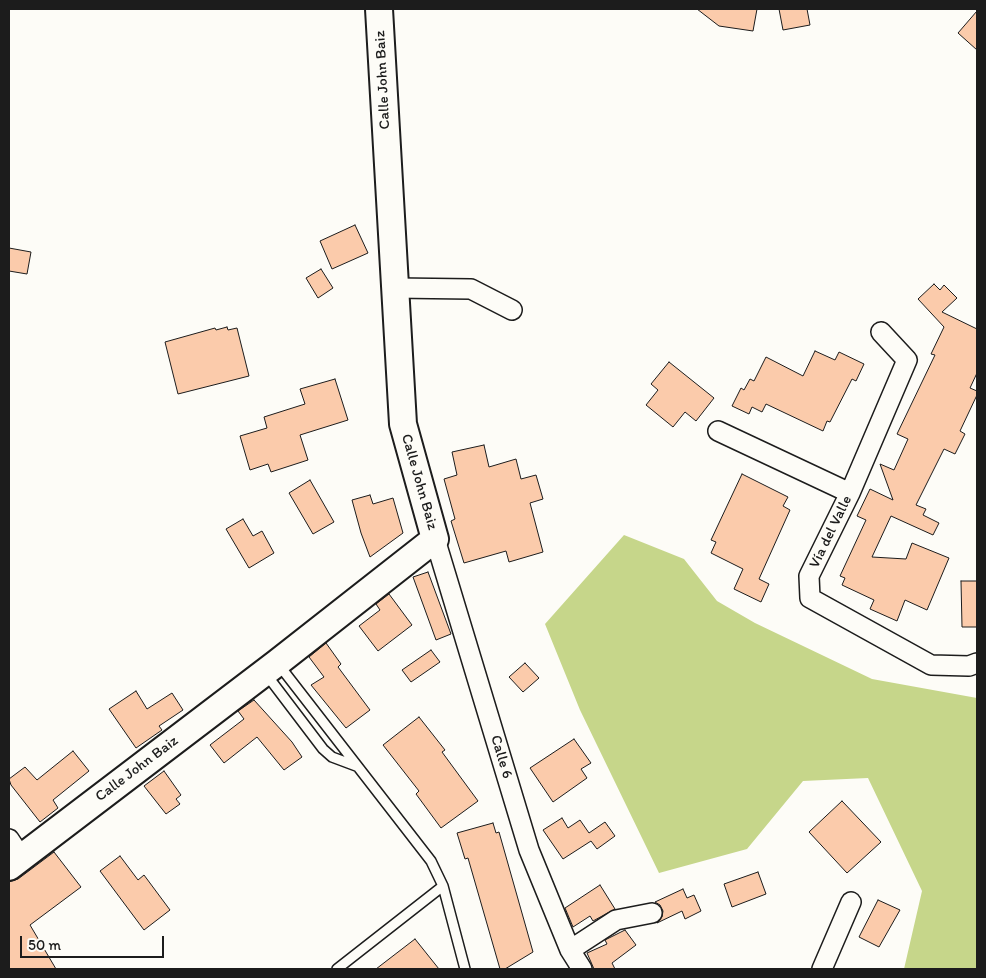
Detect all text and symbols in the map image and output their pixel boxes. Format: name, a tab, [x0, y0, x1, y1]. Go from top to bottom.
street label: Calle John Baiz	[371, 30, 395, 130]
street label: Calle John Baiz	[397, 432, 441, 532]
street label: Vía del Valle	[806, 493, 856, 571]
street label: Calle John Baiz	[92, 732, 182, 806]
street label: Calle 6	[486, 733, 516, 781]
scale bar	[22, 926, 166, 958]
text: 50 m	[28, 936, 61, 954]

